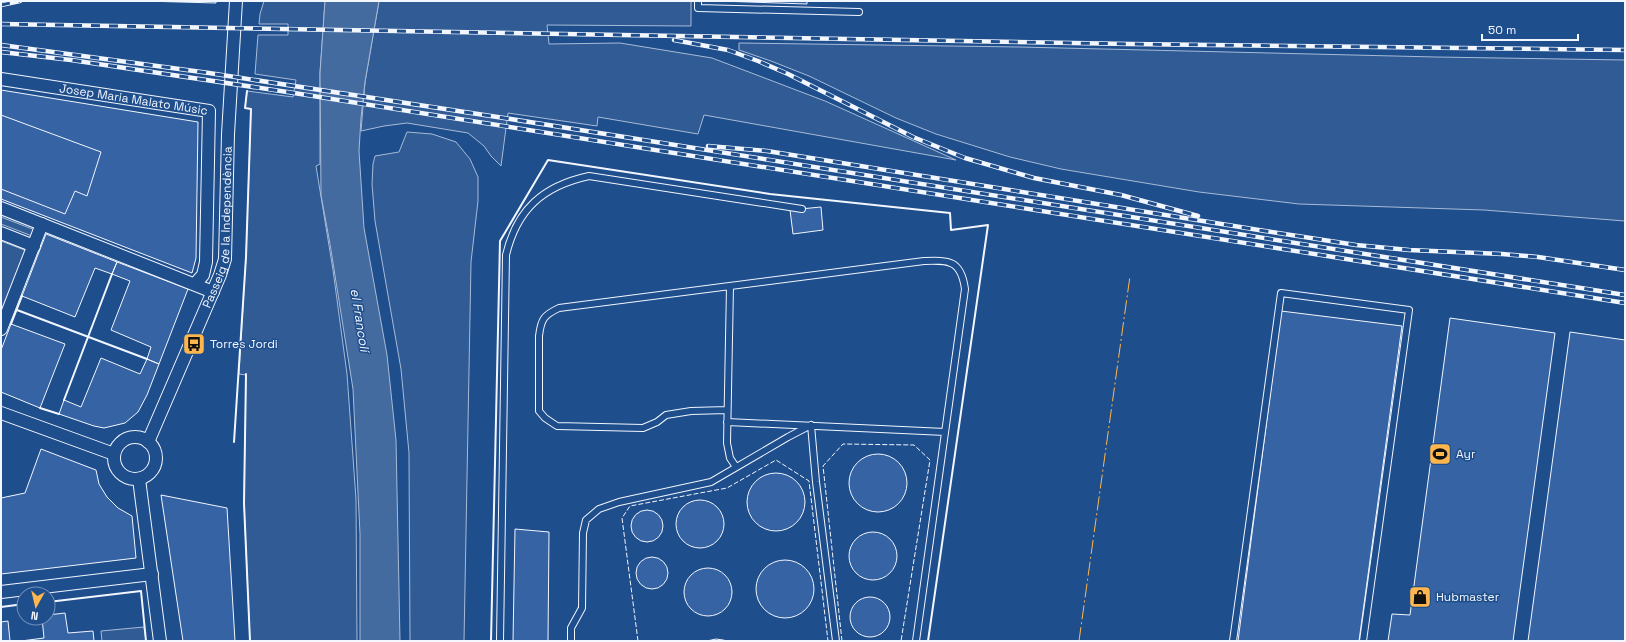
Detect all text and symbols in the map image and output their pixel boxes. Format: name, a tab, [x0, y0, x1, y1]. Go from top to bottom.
scale bar	[1482, 16, 1578, 42]
text: 50 m	[1488, 22, 1516, 38]
street label: Josep Maria Malato Músic	[58, 80, 209, 119]
street label: Passeig de la Independència	[199, 146, 236, 311]
water label: el Francolí	[347, 287, 374, 355]
bus stop icon: Torres Jordi	[181, 331, 207, 357]
place label: Torres Jordi	[210, 336, 278, 352]
sports icon: Ayr	[1427, 441, 1453, 467]
place label: Ayr	[1456, 446, 1476, 462]
shop icon: Hubmaster	[1407, 584, 1433, 610]
north arrow	[16, 586, 56, 626]
place label: Hubmaster	[1436, 589, 1500, 605]
text: N	[30, 608, 39, 623]

